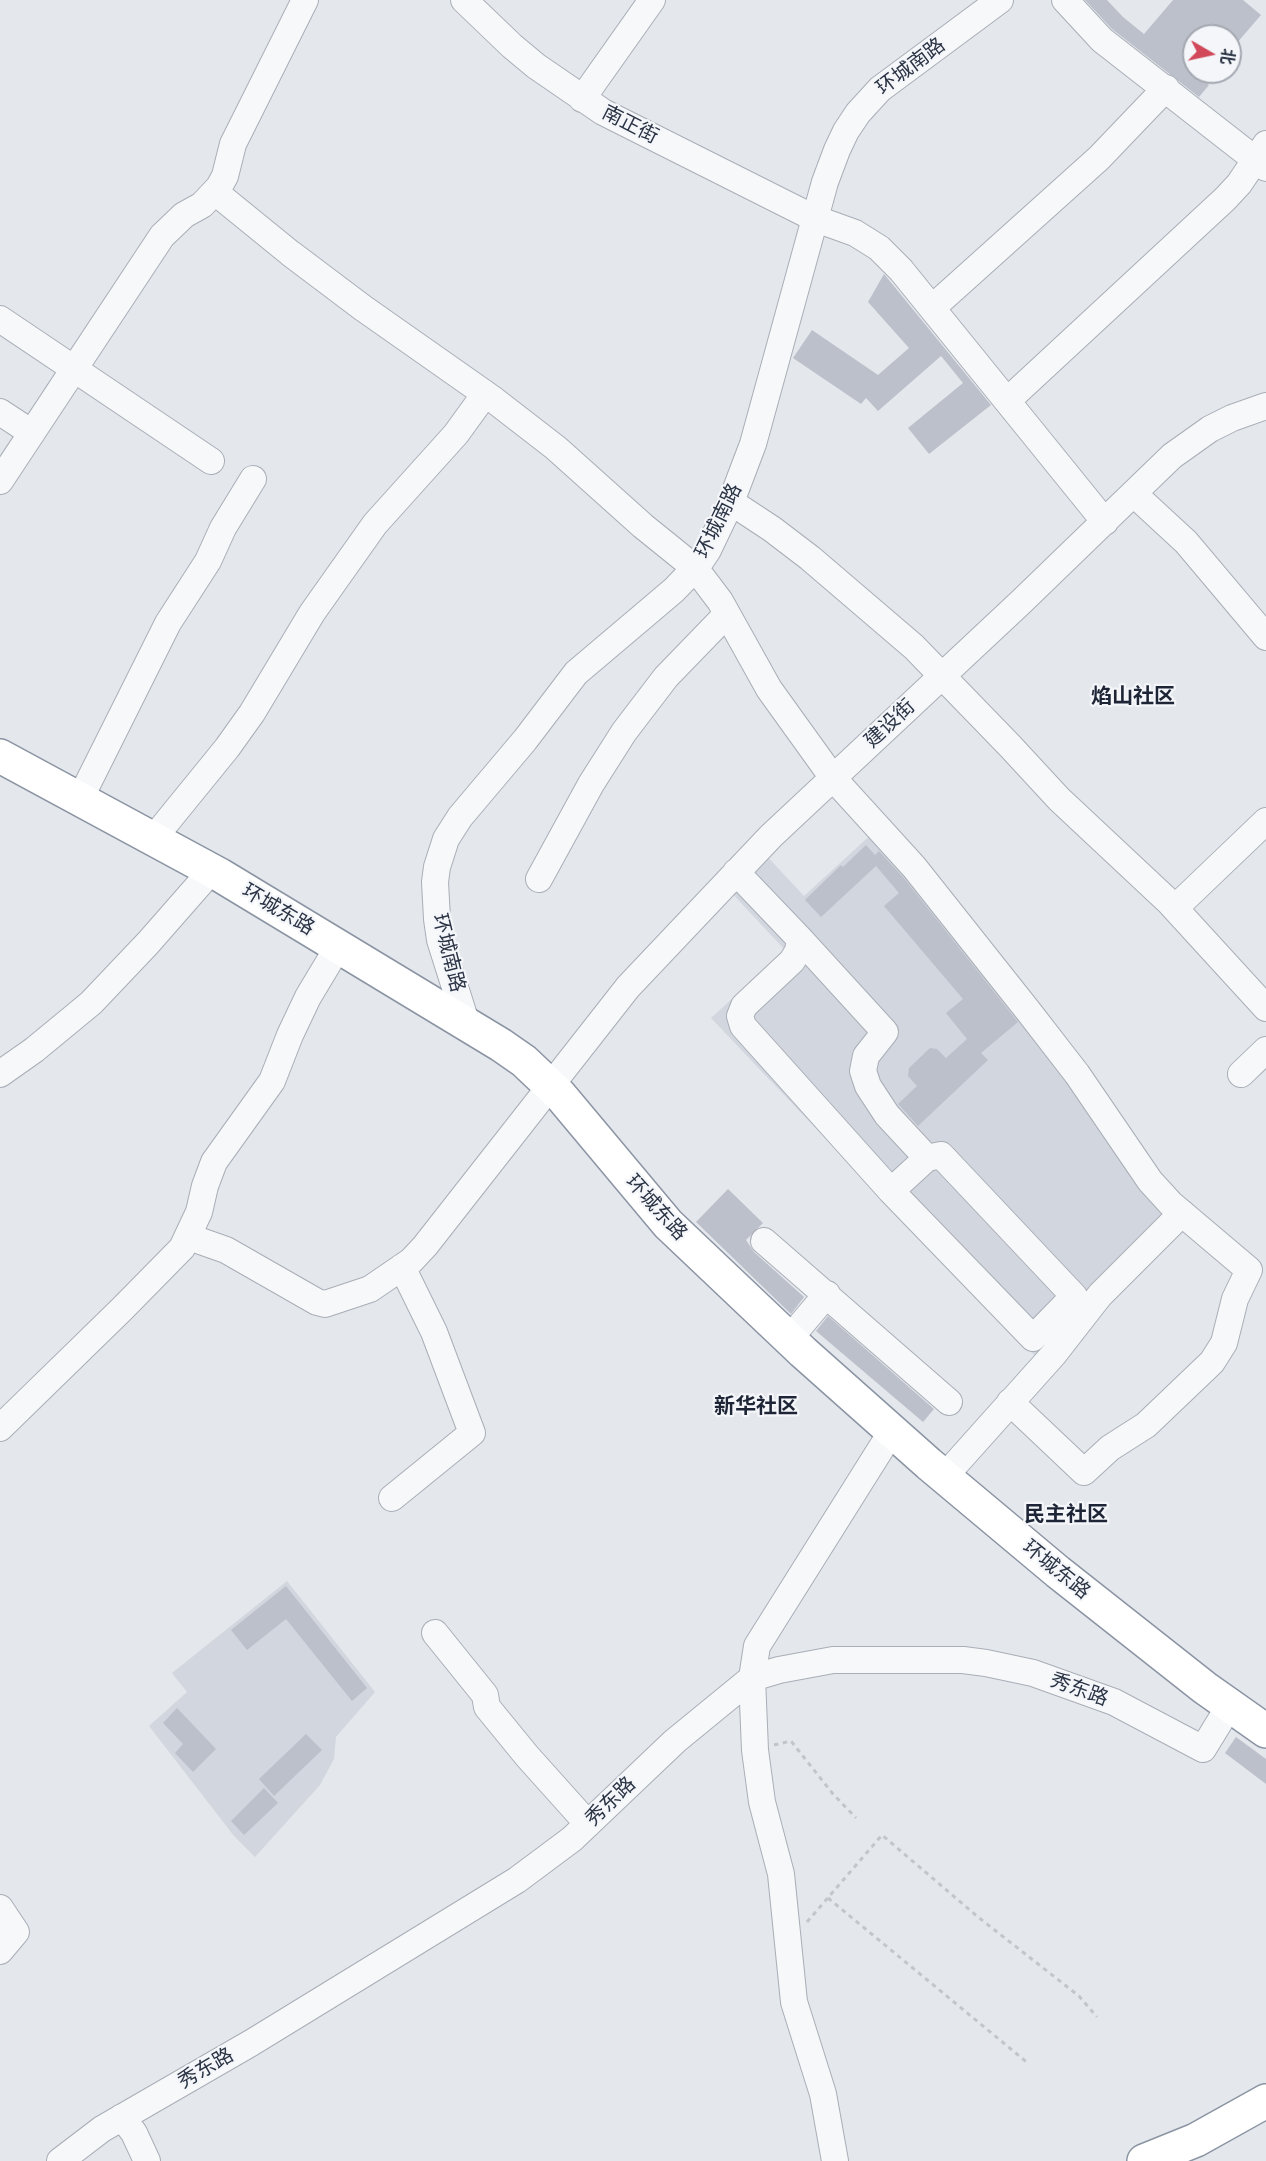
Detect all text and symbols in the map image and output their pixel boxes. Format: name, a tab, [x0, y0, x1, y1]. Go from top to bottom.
north arrow	[1182, 24, 1242, 84]
street label: 环城南路	[872, 33, 950, 101]
text: 北	[1216, 47, 1240, 66]
street label: 南正街	[598, 101, 662, 149]
street label: 环城南路	[691, 480, 747, 562]
district label: 焰山社区	[1091, 684, 1175, 710]
street label: 建设街	[860, 695, 920, 753]
street label: 环城东路	[238, 879, 318, 941]
street label: 环城南路	[427, 911, 469, 995]
street label: 环城东路	[620, 1170, 692, 1246]
district label: 新华社区	[714, 1394, 798, 1420]
district label: 民主社区	[1024, 1502, 1108, 1528]
street label: 环城东路	[1017, 1536, 1095, 1604]
street label: 秀东路	[1047, 1668, 1111, 1712]
street label: 秀东路	[581, 1773, 641, 1831]
street label: 秀东路	[174, 2044, 238, 2094]

